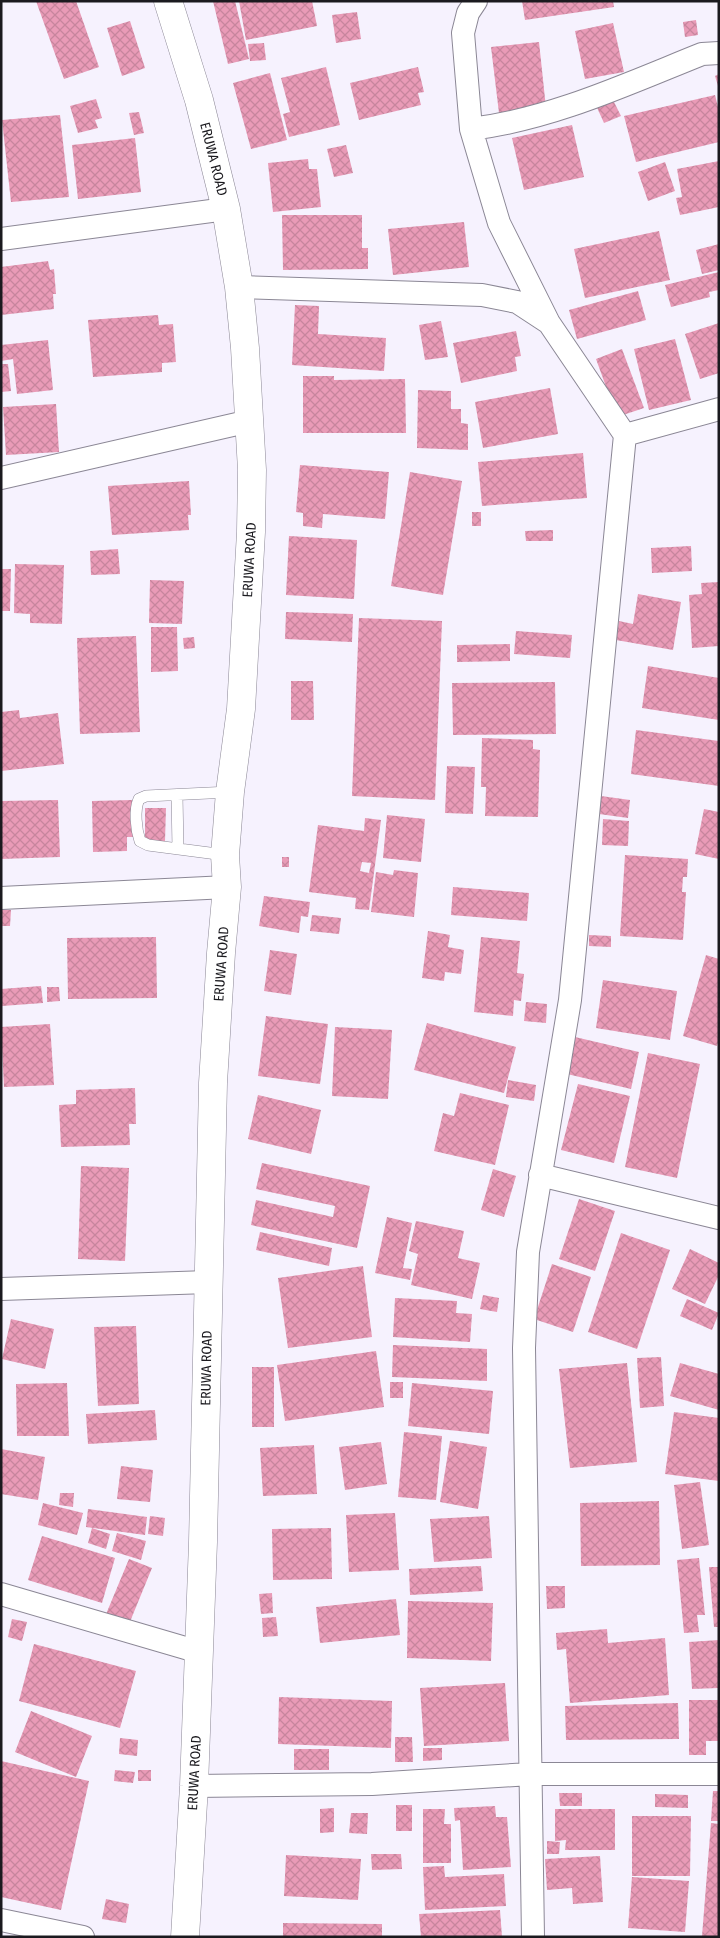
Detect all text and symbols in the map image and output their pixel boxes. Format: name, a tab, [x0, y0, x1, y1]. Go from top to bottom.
street label: ERUWA ROAD	[196, 121, 231, 198]
street label: ERUWA ROAD	[239, 522, 260, 598]
street label: ERUWA ROAD	[210, 926, 233, 1002]
street label: ERUWA ROAD	[197, 1330, 216, 1406]
street label: ERUWA ROAD	[184, 1735, 205, 1811]

